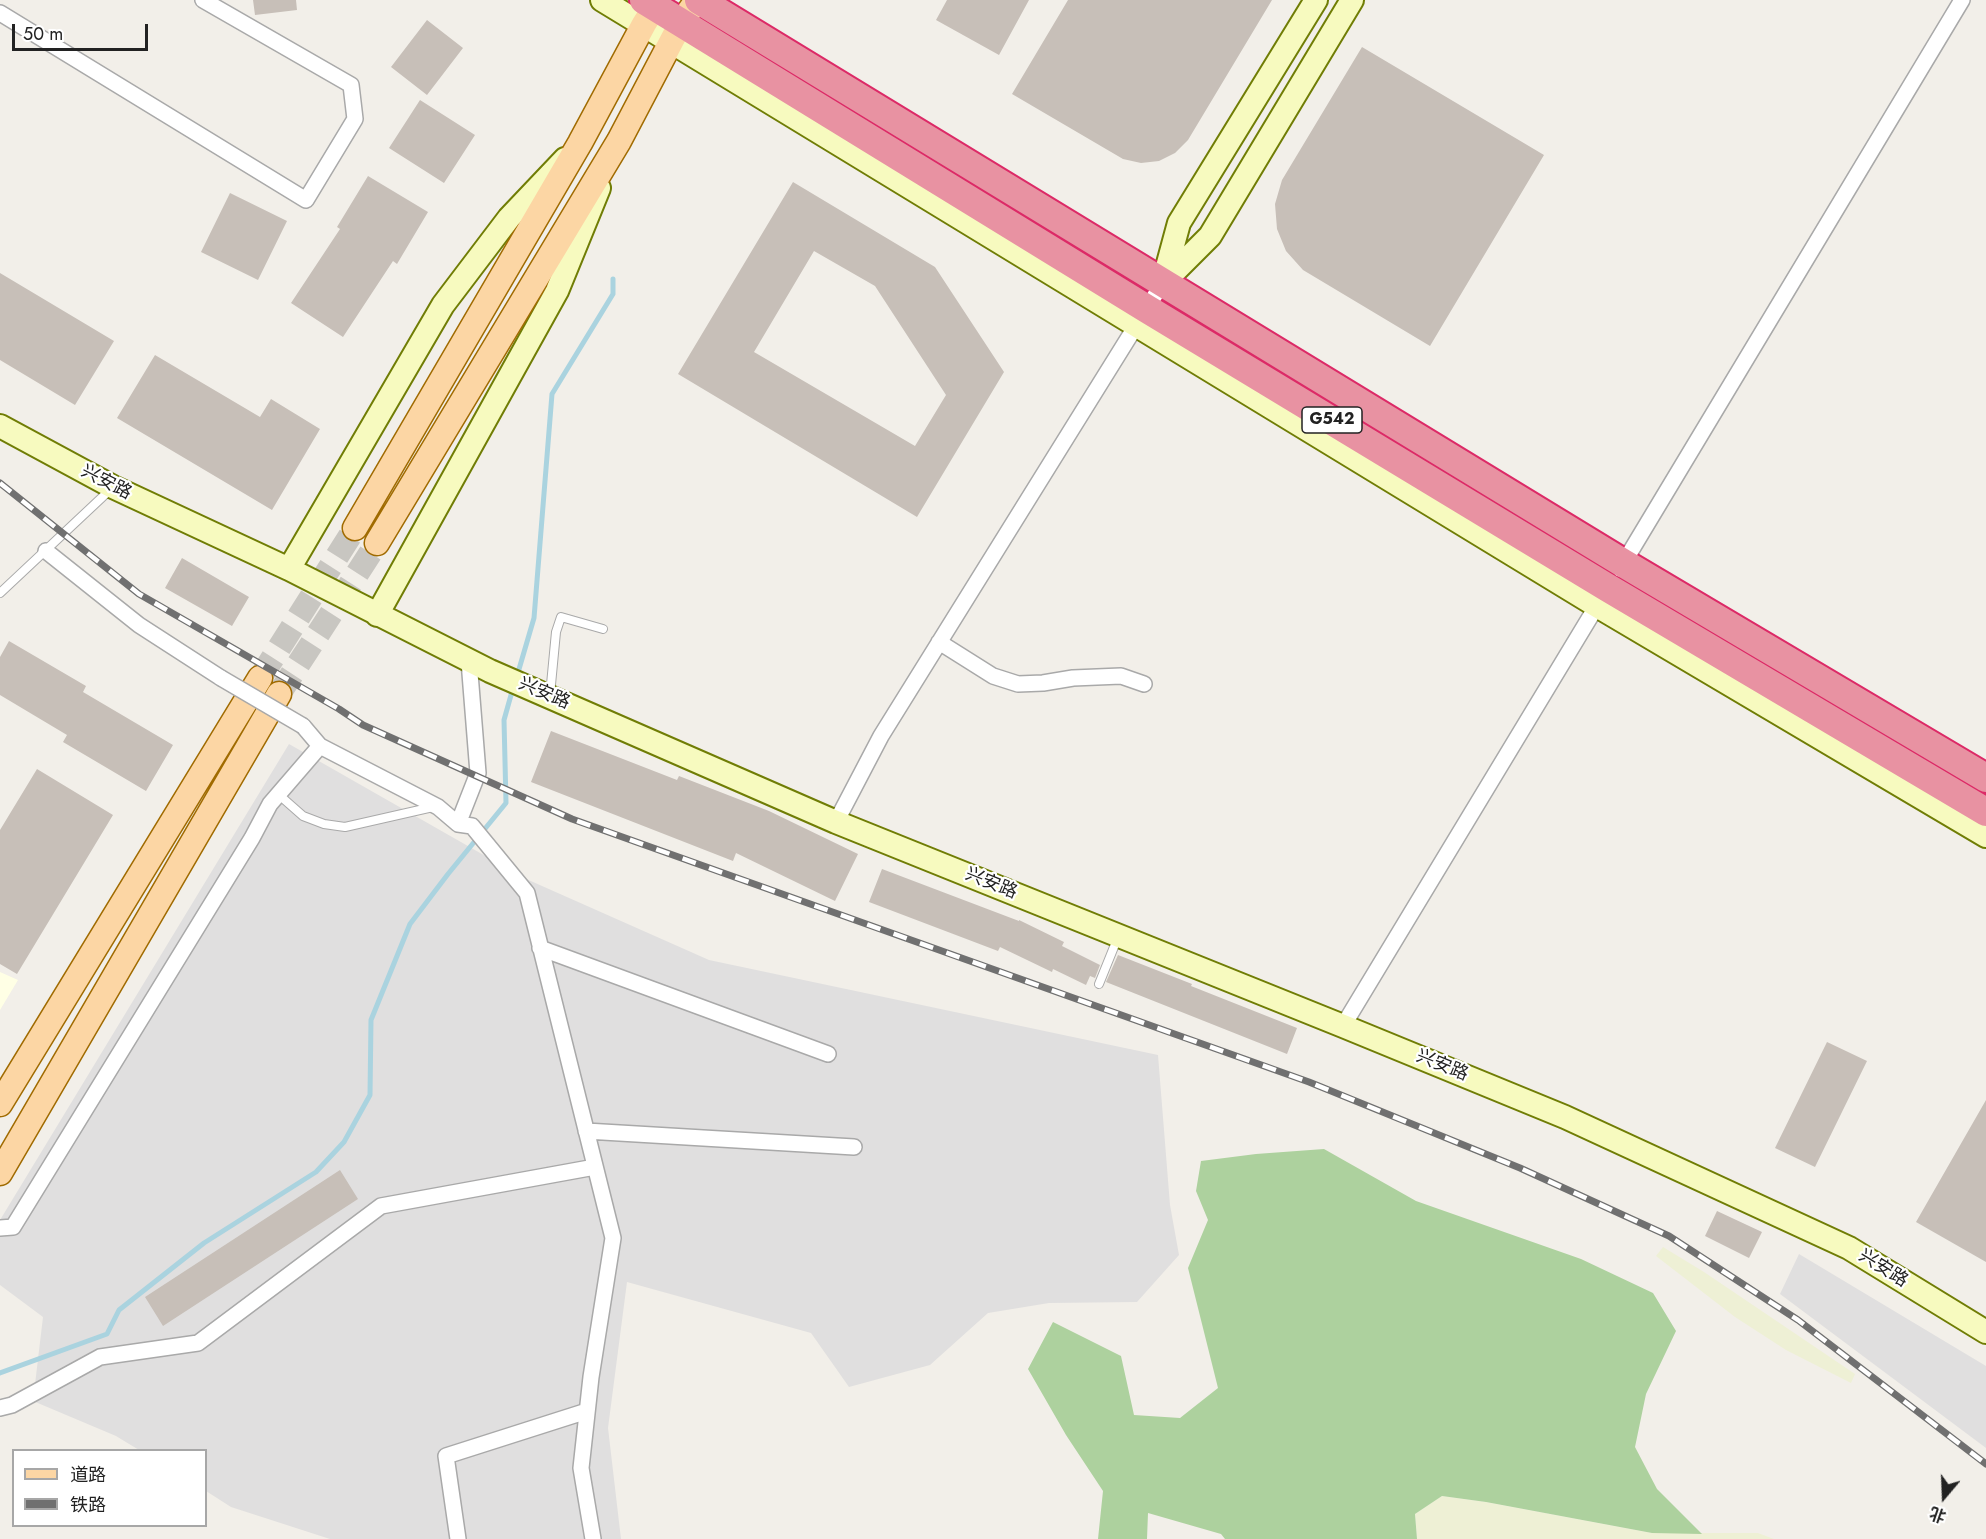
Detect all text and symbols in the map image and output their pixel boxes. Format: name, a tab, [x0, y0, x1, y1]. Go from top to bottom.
scale bar	[15, 12, 152, 50]
text: 50 m	[23, 21, 63, 47]
road number: G542	[1302, 407, 1362, 433]
street label: 兴安路	[77, 461, 135, 505]
street label: 兴安路	[515, 674, 573, 714]
street label: 兴安路	[962, 864, 1020, 904]
street label: 兴安路	[1413, 1046, 1471, 1086]
street label: 兴安路	[1854, 1246, 1912, 1292]
legend	[12, 1449, 207, 1527]
text: 道路	[70, 1462, 106, 1488]
north arrow	[1914, 1467, 1974, 1527]
text: 铁路	[70, 1492, 106, 1518]
text: 北	[1927, 1501, 1949, 1528]

